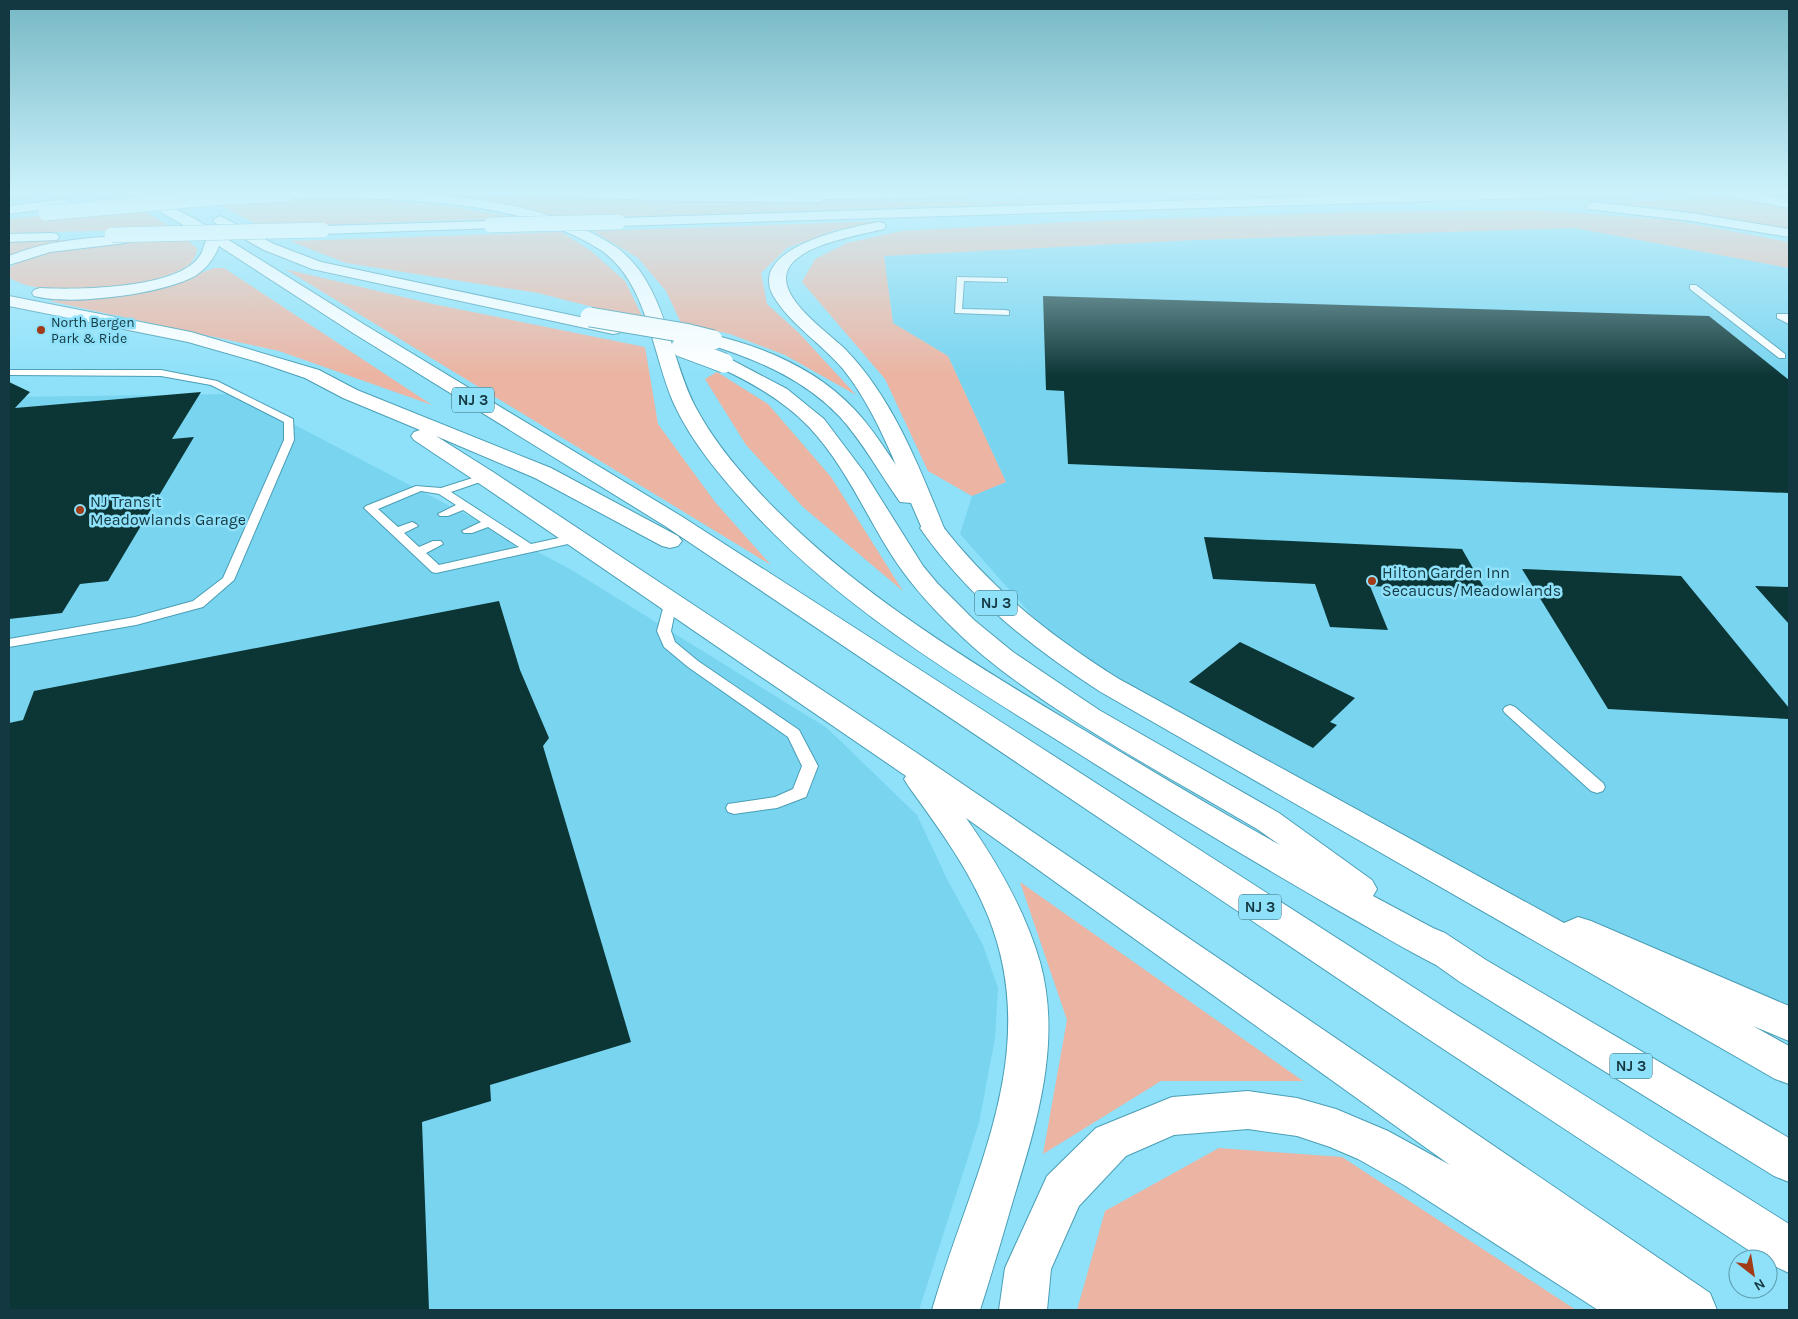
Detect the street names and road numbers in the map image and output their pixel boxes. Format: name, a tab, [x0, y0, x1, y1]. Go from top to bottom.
road number: NJ 3	[452, 388, 494, 412]
road number: NJ 3	[975, 590, 1017, 616]
road number: NJ 3	[1239, 894, 1281, 920]
road number: NJ 3	[1610, 1054, 1652, 1078]

